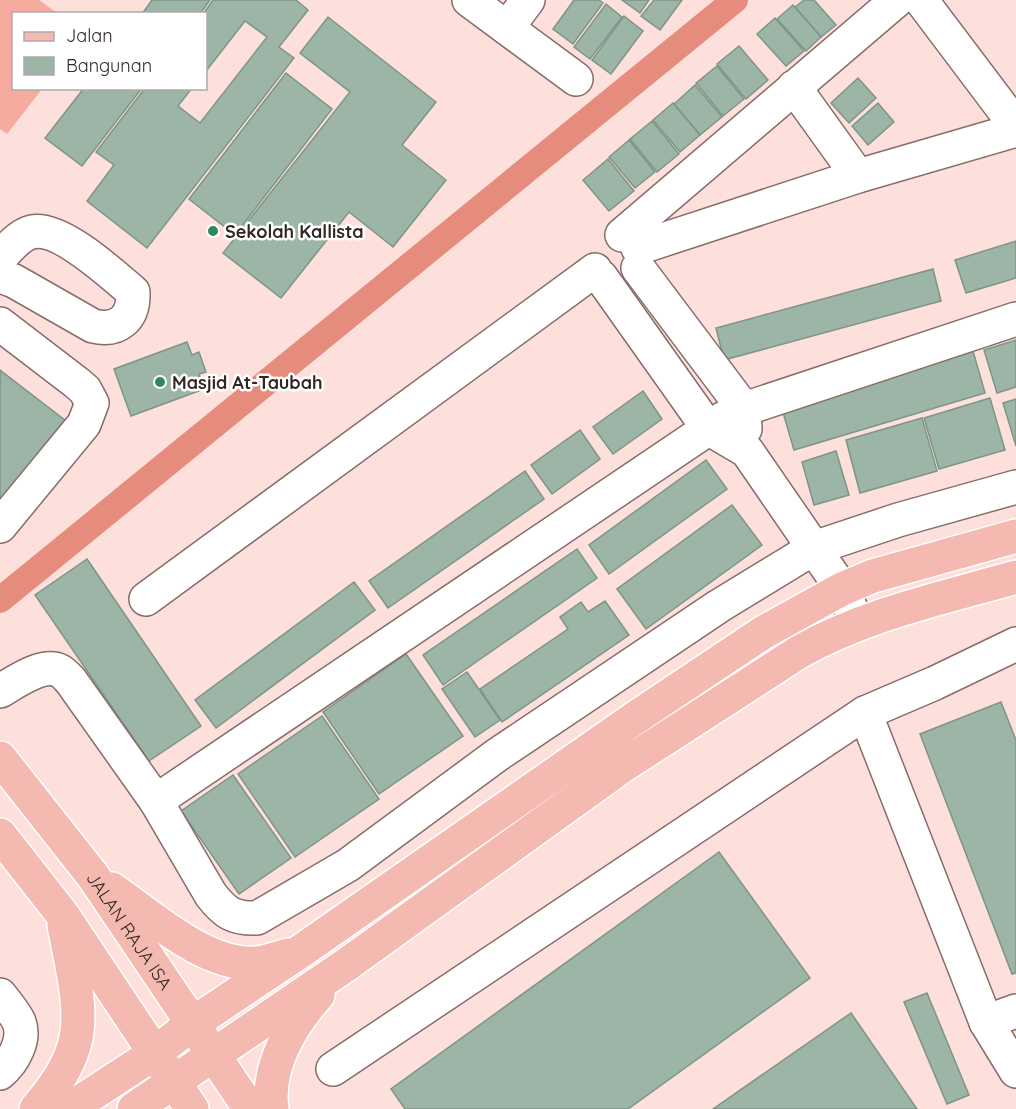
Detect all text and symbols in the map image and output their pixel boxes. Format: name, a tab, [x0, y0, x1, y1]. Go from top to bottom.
legend	[12, 12, 207, 90]
text: Jalan	[66, 24, 113, 47]
text: Bangunan	[66, 54, 152, 77]
place label: Sekolah Kallista	[225, 220, 364, 243]
marker: Sekolah Kallista	[206, 224, 220, 238]
place label: Masjid At-Taubah	[172, 371, 322, 394]
marker: Masjid At-Taubah	[153, 375, 167, 389]
street label: JALAN RAJA ISA	[82, 867, 178, 994]

